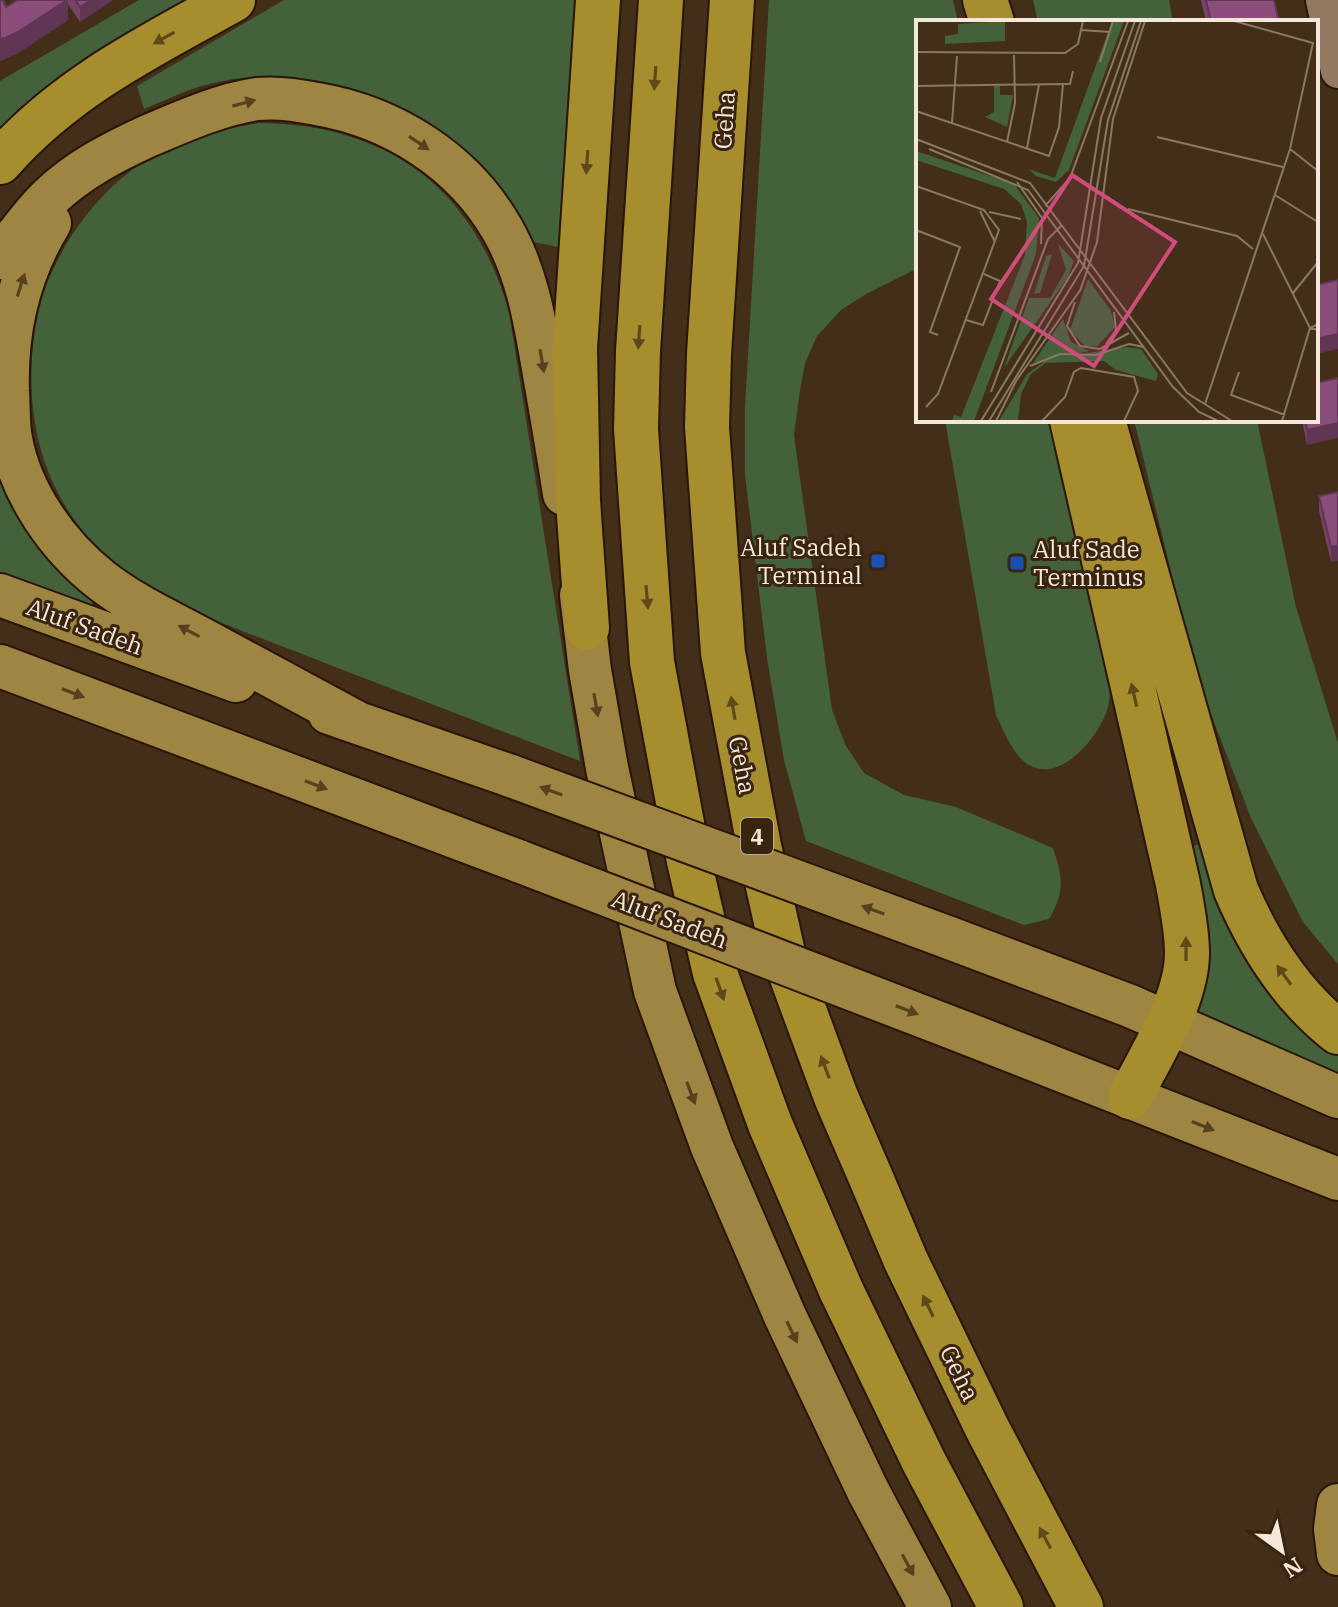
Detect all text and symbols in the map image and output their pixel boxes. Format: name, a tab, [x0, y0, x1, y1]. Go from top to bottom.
inset map	[916, 20, 1318, 422]
one-way arrow	[153, 31, 176, 44]
one-way arrow	[648, 66, 661, 91]
street label: Geha	[706, 90, 742, 150]
one-way arrow	[232, 96, 256, 109]
one-way arrow	[408, 135, 429, 150]
one-way arrow	[580, 150, 593, 175]
one-way arrow	[16, 273, 28, 297]
one-way arrow	[632, 325, 645, 350]
one-way arrow	[536, 349, 549, 374]
place label: Aluf Sadeh Terminal	[740, 531, 862, 591]
place label: Aluf Sade Terminus	[1033, 533, 1143, 593]
marker: Aluf Sadeh Terminal	[869, 552, 887, 570]
marker: Aluf Sade Terminus	[1008, 554, 1026, 572]
one-way arrow	[641, 585, 654, 610]
street label: Aluf Sadeh	[22, 590, 148, 662]
one-way arrow	[177, 625, 200, 638]
one-way arrow	[1127, 682, 1140, 707]
one-way arrow	[61, 687, 85, 700]
one-way arrow	[591, 693, 603, 718]
one-way arrow	[726, 695, 738, 720]
street label: Geha	[722, 733, 764, 797]
one-way arrow	[304, 779, 328, 792]
one-way arrow	[539, 784, 563, 797]
road number: 4	[741, 818, 773, 854]
street label: Aluf Sadeh	[607, 882, 733, 956]
one-way arrow	[861, 903, 885, 916]
one-way arrow	[1180, 936, 1192, 961]
one-way arrow	[1277, 965, 1293, 986]
one-way arrow	[715, 978, 727, 1002]
one-way arrow	[895, 1004, 919, 1017]
one-way arrow	[818, 1055, 831, 1079]
one-way arrow	[685, 1081, 698, 1105]
one-way arrow	[1191, 1119, 1215, 1132]
one-way arrow	[921, 1294, 935, 1318]
one-way arrow	[785, 1321, 799, 1344]
street label: Geha	[933, 1340, 987, 1406]
north arrow	[1242, 1511, 1322, 1591]
one-way arrow	[1038, 1527, 1052, 1549]
text: N	[1278, 1551, 1308, 1585]
one-way arrow	[901, 1554, 914, 1577]

